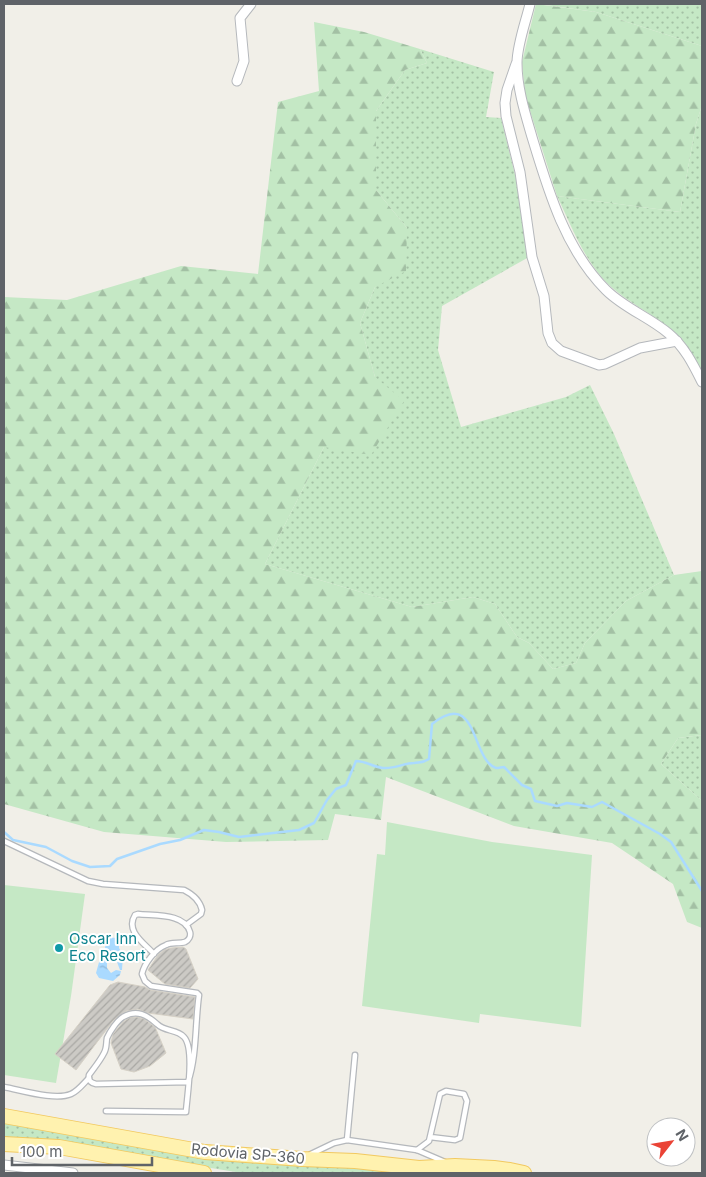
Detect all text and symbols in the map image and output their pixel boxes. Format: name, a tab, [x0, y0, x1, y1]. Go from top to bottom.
place label: Oscar Inn Eco Resort	[69, 929, 146, 965]
marker: Oscar Inn Eco Resort	[53, 942, 65, 954]
north arrow	[646, 1117, 696, 1167]
text: N	[673, 1126, 693, 1144]
scale bar	[12, 1134, 152, 1166]
street label: Rodovia SP-360	[190, 1139, 306, 1168]
text: 100 m	[20, 1142, 62, 1161]

